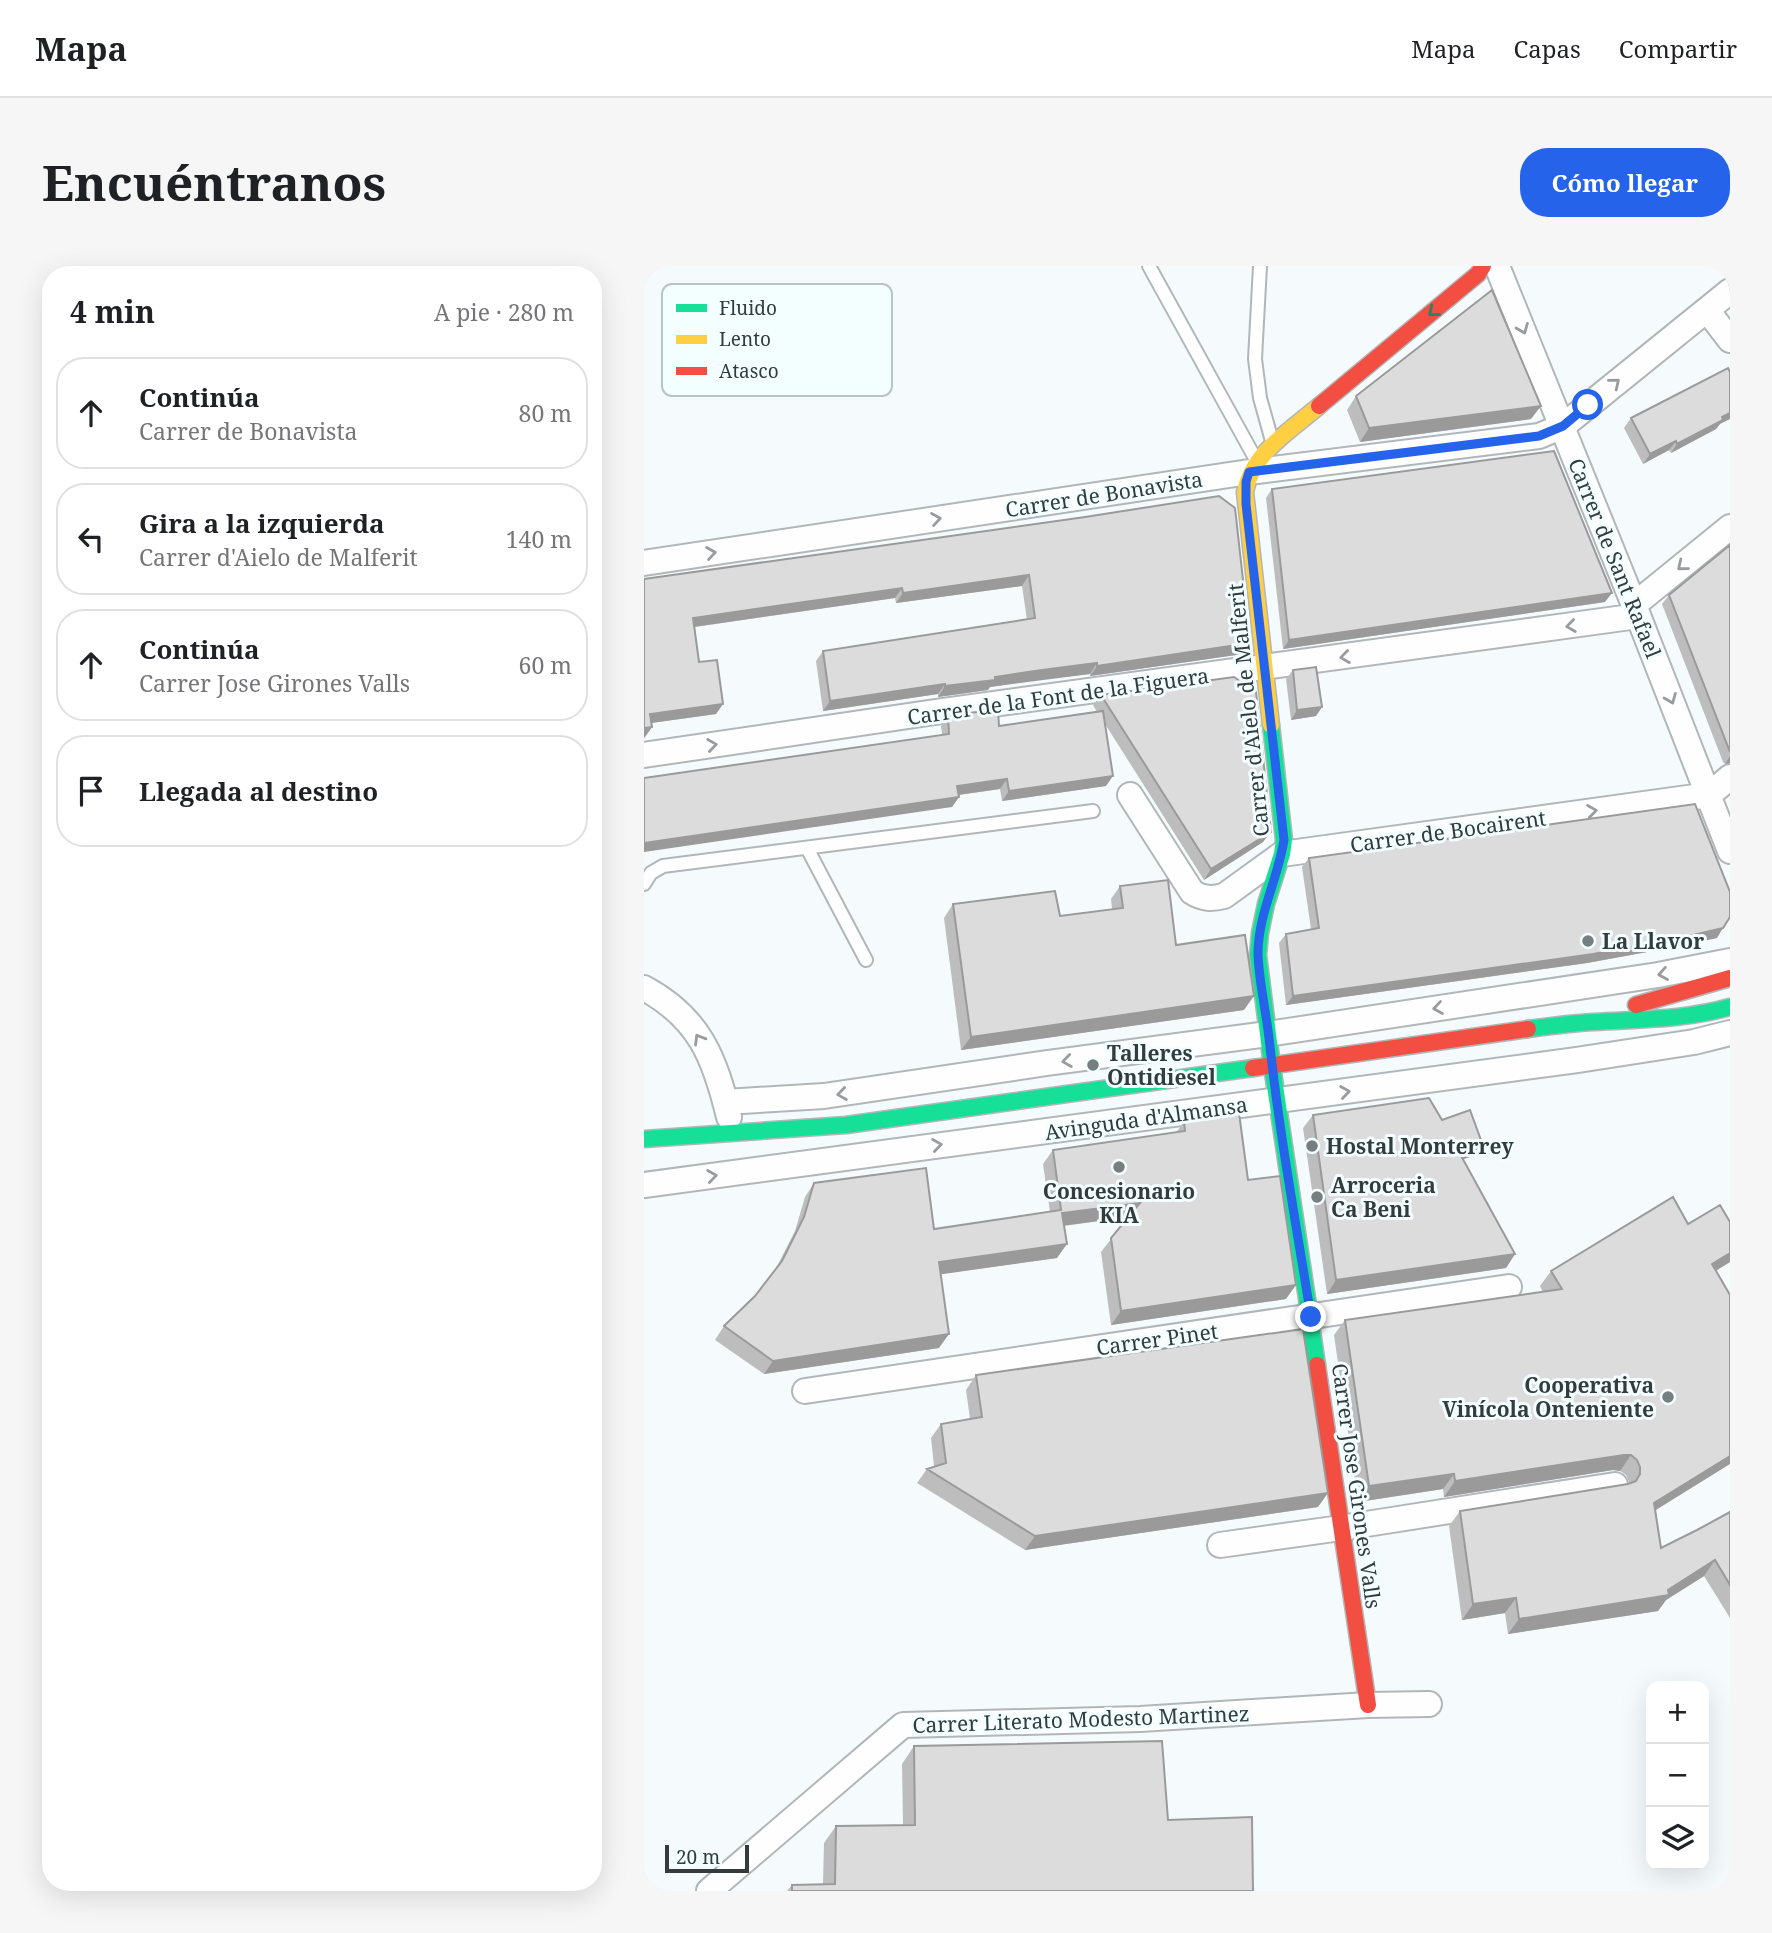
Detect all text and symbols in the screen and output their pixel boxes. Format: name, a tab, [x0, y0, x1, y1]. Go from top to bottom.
text: Mapa	[35, 26, 127, 71]
text: Mapa	[1411, 32, 1475, 65]
text: Capas	[1513, 32, 1581, 65]
text: Compartir	[1619, 32, 1737, 65]
button: Cómo llegar	[1520, 148, 1730, 217]
text: Encuéntranos	[42, 149, 386, 215]
legend	[662, 284, 892, 396]
text: 4 min	[70, 291, 155, 332]
text: Fluido	[719, 295, 777, 321]
text: A pie · 280 m	[434, 296, 574, 328]
one-way arrow	[1428, 303, 1441, 316]
one-way arrow	[1515, 322, 1529, 334]
text: Lento	[719, 326, 771, 352]
text: Atasco	[719, 358, 779, 384]
text: Continúa	[139, 379, 260, 415]
one-way arrow	[1607, 379, 1620, 391]
route start	[1572, 389, 1603, 420]
icon: ahead	[72, 394, 110, 432]
text: 80 m	[519, 397, 572, 429]
text: Carrer de Bonavista	[139, 415, 357, 447]
street label: Carrer de Sant Rafael	[1562, 454, 1668, 663]
street label: Carrer de Bonavista	[1003, 465, 1205, 523]
text: Gira a la izquierda	[139, 505, 385, 541]
one-way arrow	[931, 512, 942, 527]
icon: left	[72, 520, 110, 558]
text: 140 m	[506, 523, 572, 555]
text: Carrer d'Aielo de Malferit	[139, 541, 418, 573]
one-way arrow	[706, 546, 717, 561]
one-way arrow	[1678, 558, 1691, 570]
street label: Carrer d'Aielo de Malferit	[1221, 582, 1275, 838]
one-way arrow	[1565, 618, 1577, 633]
text: Continúa	[139, 631, 260, 667]
icon: ahead	[72, 646, 110, 684]
text: 60 m	[519, 649, 572, 681]
one-way arrow	[1340, 650, 1351, 665]
street label: Carrer de la Font de la Figuera	[905, 661, 1211, 731]
text: Carrer Jose Girones Valls	[139, 667, 410, 699]
one-way arrow	[1663, 693, 1677, 705]
one-way arrow	[706, 738, 717, 753]
icon: arrive	[72, 772, 110, 810]
text: Llegada al destino	[139, 773, 378, 809]
street label: Carrer de Bocairent	[1348, 803, 1548, 859]
one-way arrow	[1586, 803, 1598, 818]
place label: La Llavor	[1602, 927, 1704, 955]
marker: La Llavor	[1580, 933, 1596, 949]
one-way arrow	[1657, 966, 1669, 981]
one-way arrow	[1432, 1001, 1444, 1016]
one-way arrow	[695, 1033, 708, 1046]
place label: Talleres Ontidiesel	[1107, 1039, 1217, 1091]
one-way arrow	[1061, 1053, 1073, 1068]
marker: Talleres Ontidiesel	[1085, 1057, 1101, 1073]
one-way arrow	[1339, 1084, 1351, 1099]
one-way arrow	[836, 1086, 848, 1101]
street label: Avinguda d'Almansa	[1043, 1090, 1249, 1146]
place label: Hostal Monterrey	[1326, 1132, 1515, 1160]
one-way arrow	[931, 1138, 943, 1153]
marker: Hostal Monterrey	[1304, 1138, 1320, 1154]
marker: Concesionario KIA	[1111, 1159, 1127, 1175]
one-way arrow	[706, 1169, 717, 1184]
place label: Arroceria Ca Beni	[1331, 1171, 1436, 1223]
place label: Concesionario KIA	[1043, 1177, 1195, 1229]
marker: Arroceria Ca Beni	[1309, 1189, 1325, 1205]
route end	[1295, 1301, 1326, 1332]
street label: Carrer Pinet	[1094, 1317, 1220, 1361]
street label: Carrer Jose Girones Valls	[1326, 1361, 1388, 1611]
place label: Cooperativa Vinícola Onteniente	[1442, 1371, 1654, 1423]
marker: Cooperativa Vinícola Onteniente	[1660, 1389, 1676, 1405]
map controls	[1646, 1681, 1709, 1870]
button: +	[1646, 1681, 1709, 1744]
street label: Carrer Literato Modesto Martinez	[912, 1699, 1250, 1739]
button: −	[1646, 1744, 1709, 1807]
button: layers	[1646, 1807, 1709, 1870]
scale bar	[665, 1842, 749, 1874]
text: 20 m	[676, 1844, 720, 1870]

